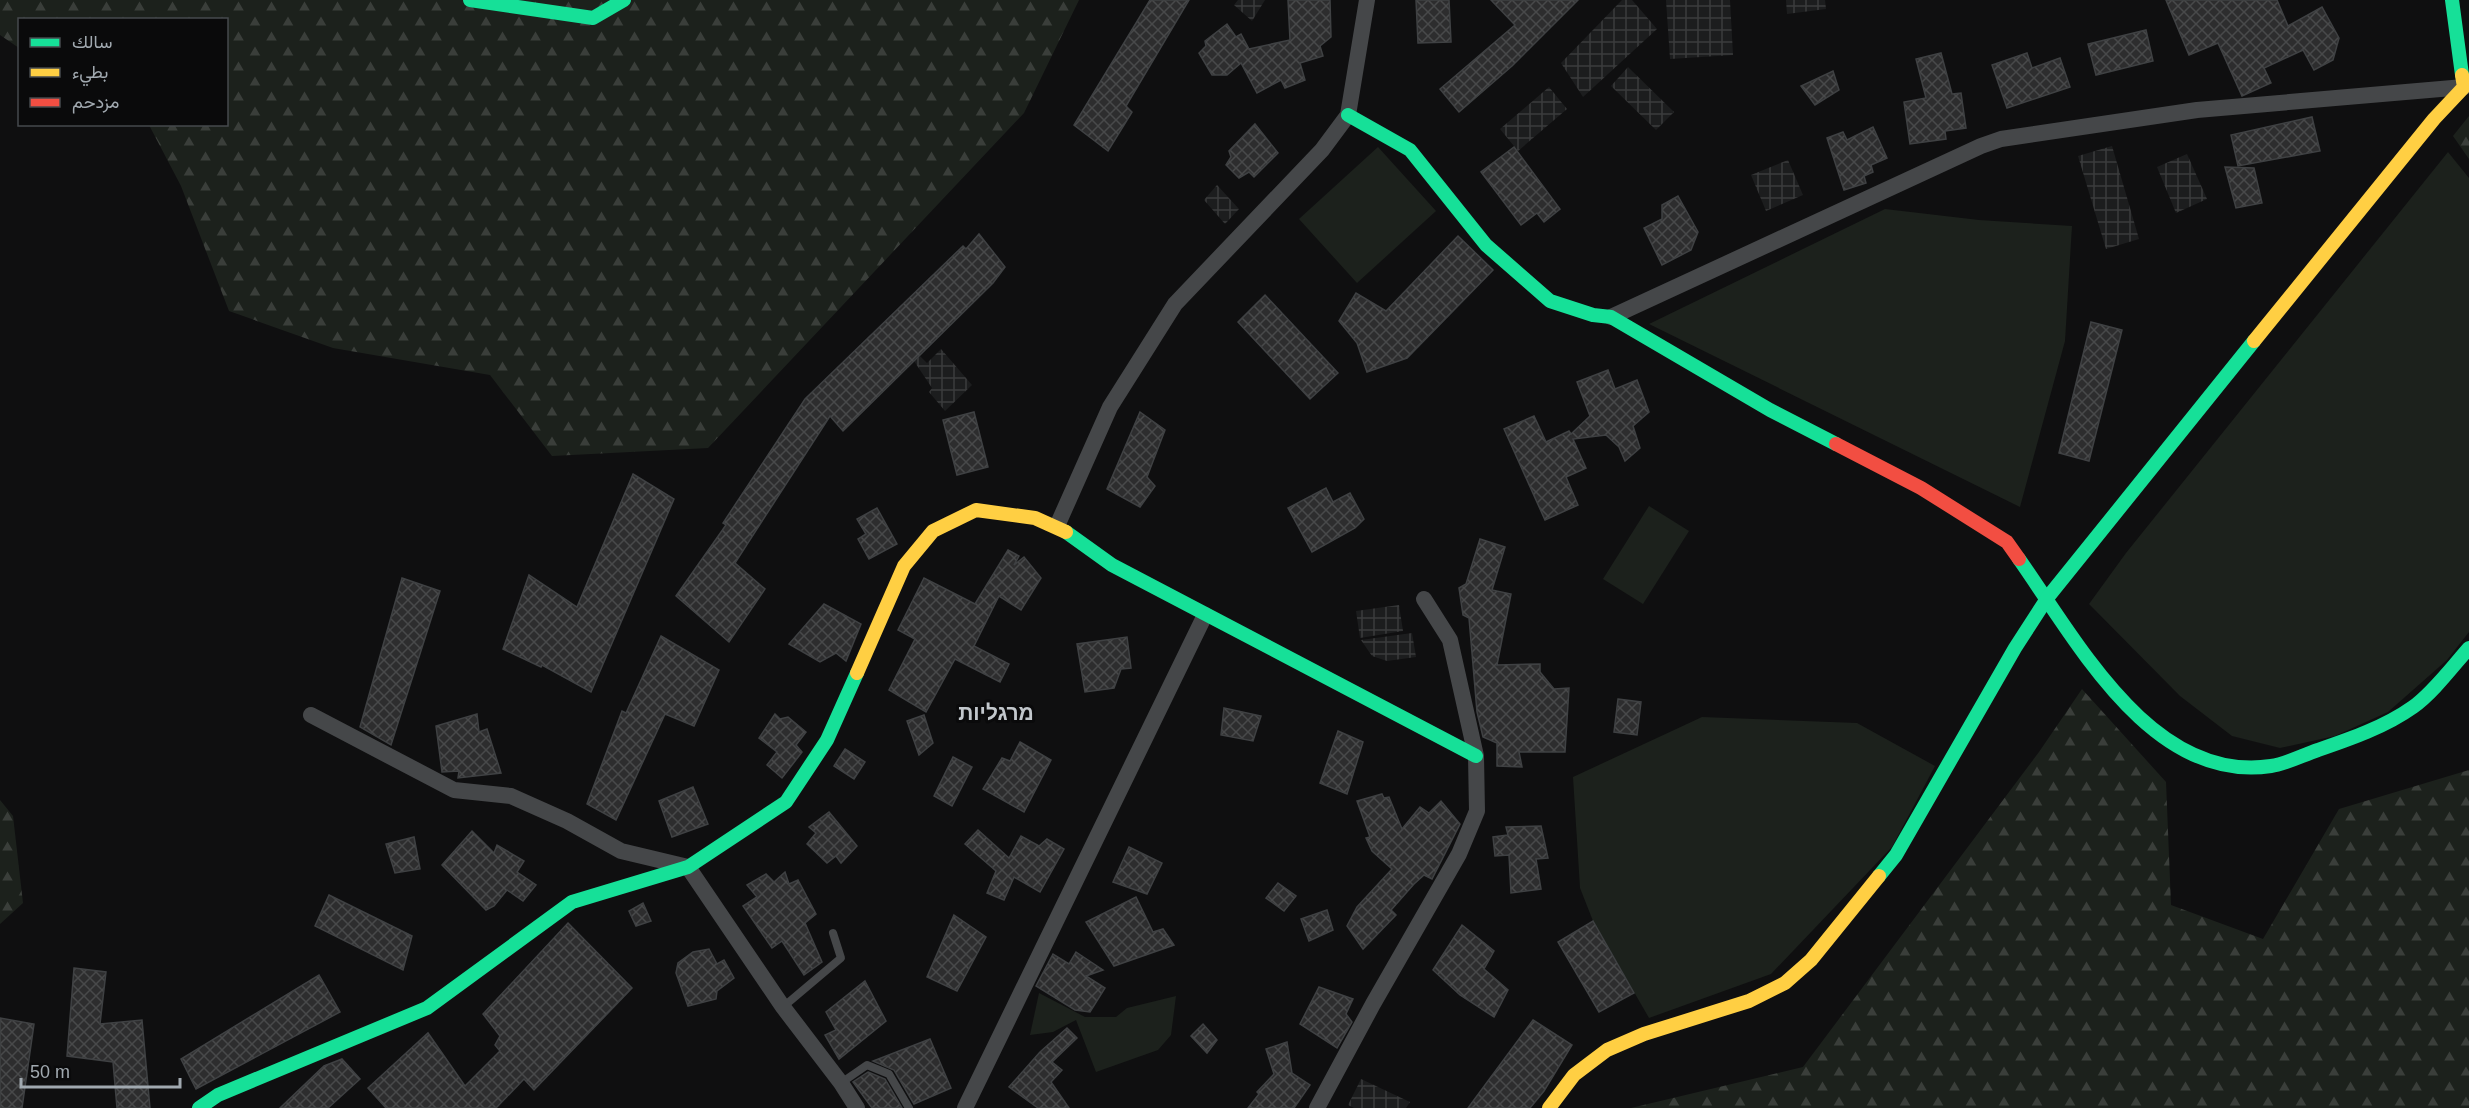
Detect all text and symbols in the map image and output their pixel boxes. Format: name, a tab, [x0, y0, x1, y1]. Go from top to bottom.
legend	[18, 18, 228, 126]
text: سالك	[72, 32, 112, 52]
text: بطيء	[72, 62, 108, 87]
text: مزدحم	[72, 92, 119, 114]
district label: מרגליות	[958, 701, 1034, 724]
scale bar	[21, 1051, 180, 1089]
text: 50 m	[30, 1062, 70, 1082]

